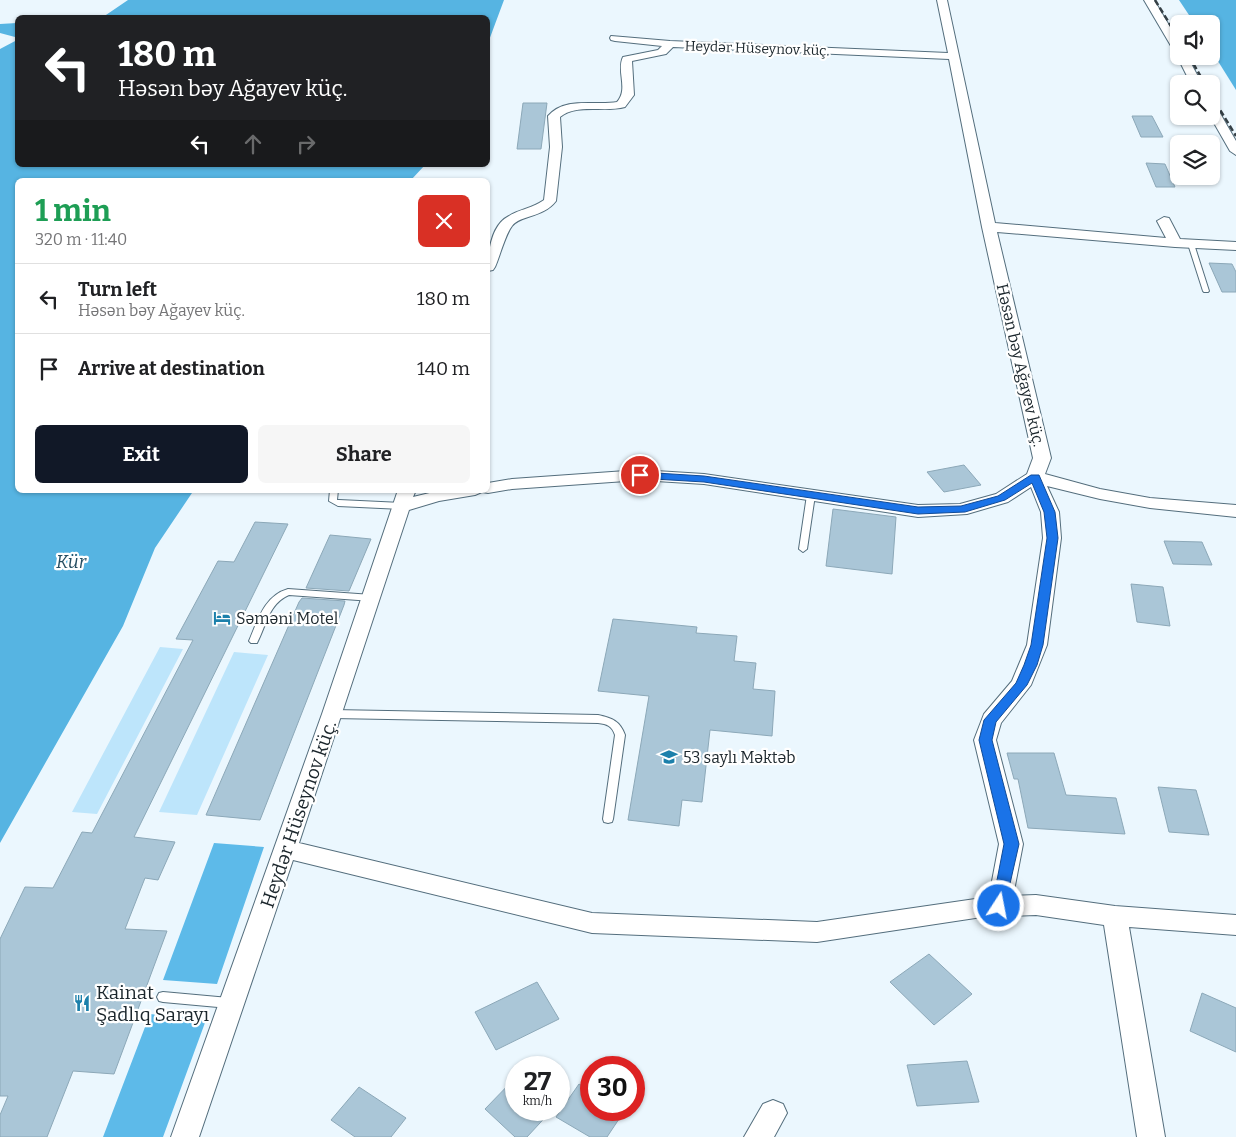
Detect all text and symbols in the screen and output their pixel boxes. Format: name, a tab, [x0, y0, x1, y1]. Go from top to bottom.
map controls	[1170, 15, 1220, 185]
button: sound	[1170, 15, 1220, 65]
text: 180 m	[118, 33, 216, 75]
icon: left	[35, 35, 100, 100]
street label: Heydər Hüseynov küç.	[684, 37, 830, 60]
text: Həsən bəy Ağayev küç.	[118, 75, 347, 102]
button: search	[1170, 75, 1220, 125]
icon: left	[186, 130, 214, 158]
icon: ahead	[239, 130, 267, 158]
icon: right	[292, 130, 320, 158]
button: layers	[1170, 135, 1220, 185]
text: 1 min	[35, 193, 111, 229]
button: close	[418, 195, 470, 247]
text: 320 m · 11:40	[35, 230, 127, 249]
text: Turn left	[78, 278, 157, 301]
street label: Həsən bəy Ağayev küç.	[992, 282, 1049, 449]
icon: left	[35, 285, 63, 313]
text: 180 m	[417, 287, 470, 310]
text: Həsən bəy Ağayev küç.	[78, 301, 245, 320]
icon: arrive	[35, 355, 63, 383]
text: Arrive at destination	[78, 357, 265, 380]
text: 140 m	[417, 357, 470, 380]
button: Exit	[35, 425, 248, 483]
button: Share	[258, 425, 470, 483]
pin	[619, 454, 661, 496]
icon: arrive	[626, 461, 654, 489]
water label: Kür	[56, 551, 87, 573]
hotel icon: Səməni Motel	[212, 608, 232, 628]
place label: Səməni Motel	[236, 609, 339, 628]
street label: Heydər Hüseynov küç.	[256, 717, 341, 911]
school or university icon: 53 saylı Məktəb	[659, 747, 679, 767]
place label: 53 saylı Məktəb	[683, 748, 795, 767]
position arrow	[972, 879, 1024, 931]
place label: Kainat Şadlıq Sarayı	[96, 981, 209, 1026]
restaurant icon: Kainat Şadlıq Sarayı	[72, 993, 92, 1013]
speed limit sign: 30	[580, 1056, 645, 1121]
text: 27	[524, 1067, 551, 1097]
text: km/h	[523, 1094, 552, 1108]

